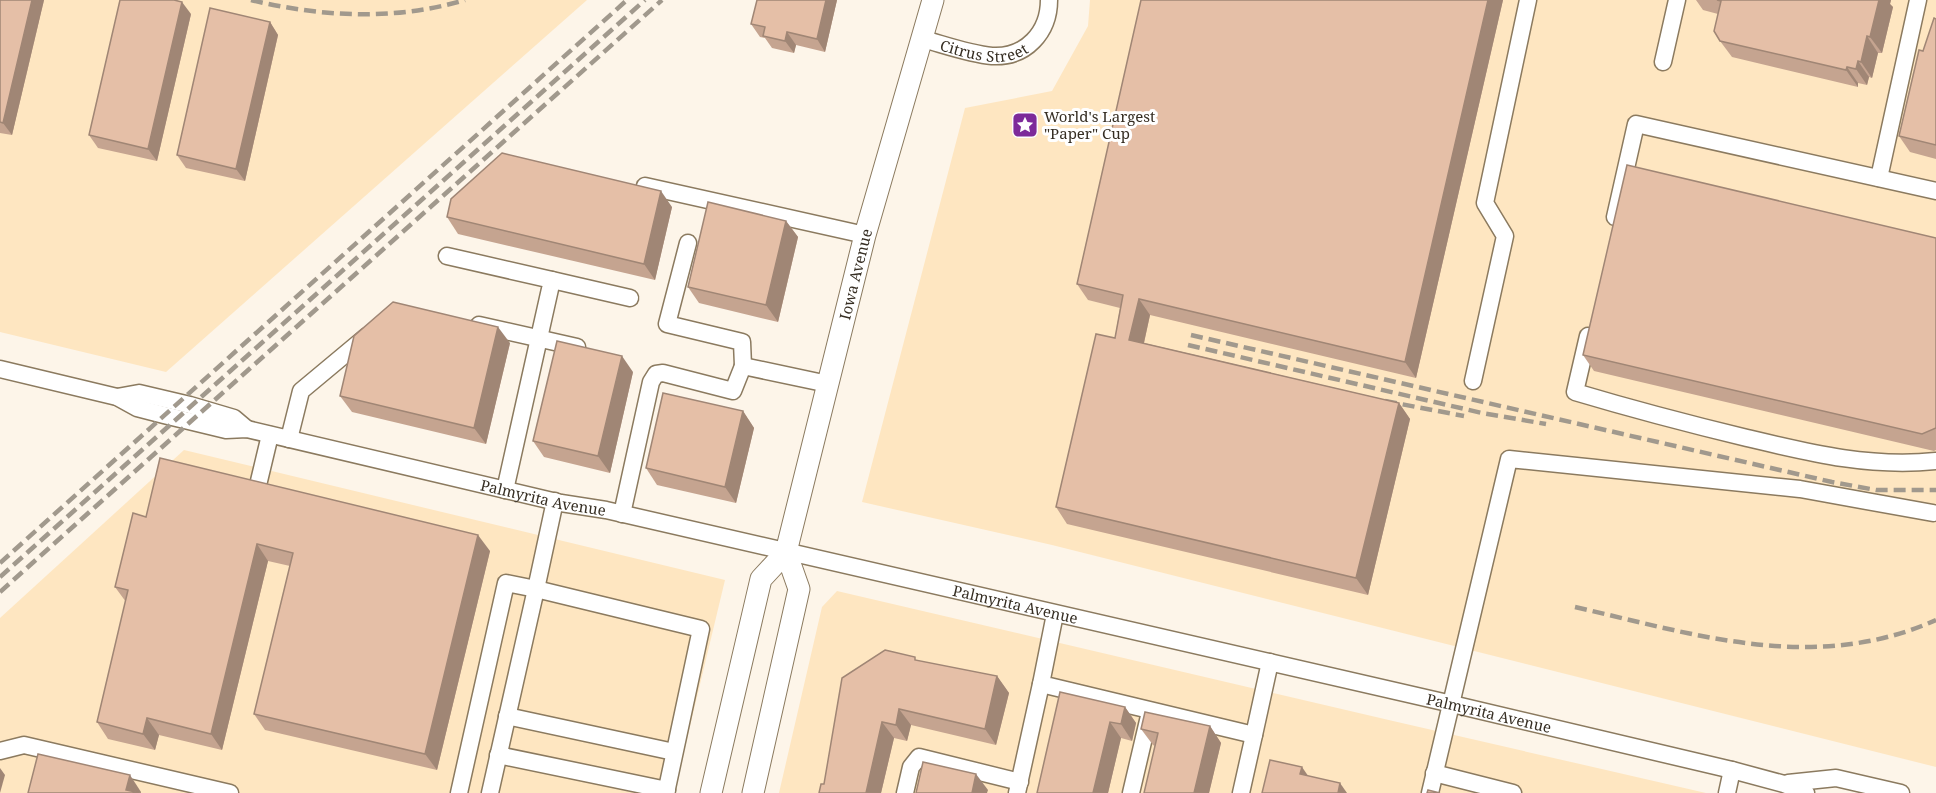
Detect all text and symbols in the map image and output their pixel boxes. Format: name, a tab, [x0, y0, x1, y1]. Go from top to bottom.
street label: Citrus Street	[938, 35, 1032, 66]
place label: World's Largest "Paper" Cup	[1044, 106, 1155, 143]
place icon: World's Largest "Paper" Cup	[1010, 110, 1040, 140]
street label: Iowa Avenue	[834, 226, 876, 322]
street label: Palmyrita Avenue	[479, 474, 607, 520]
street label: Palmyrita Avenue	[951, 580, 1080, 628]
street label: Palmyrita Avenue	[1425, 688, 1554, 737]

